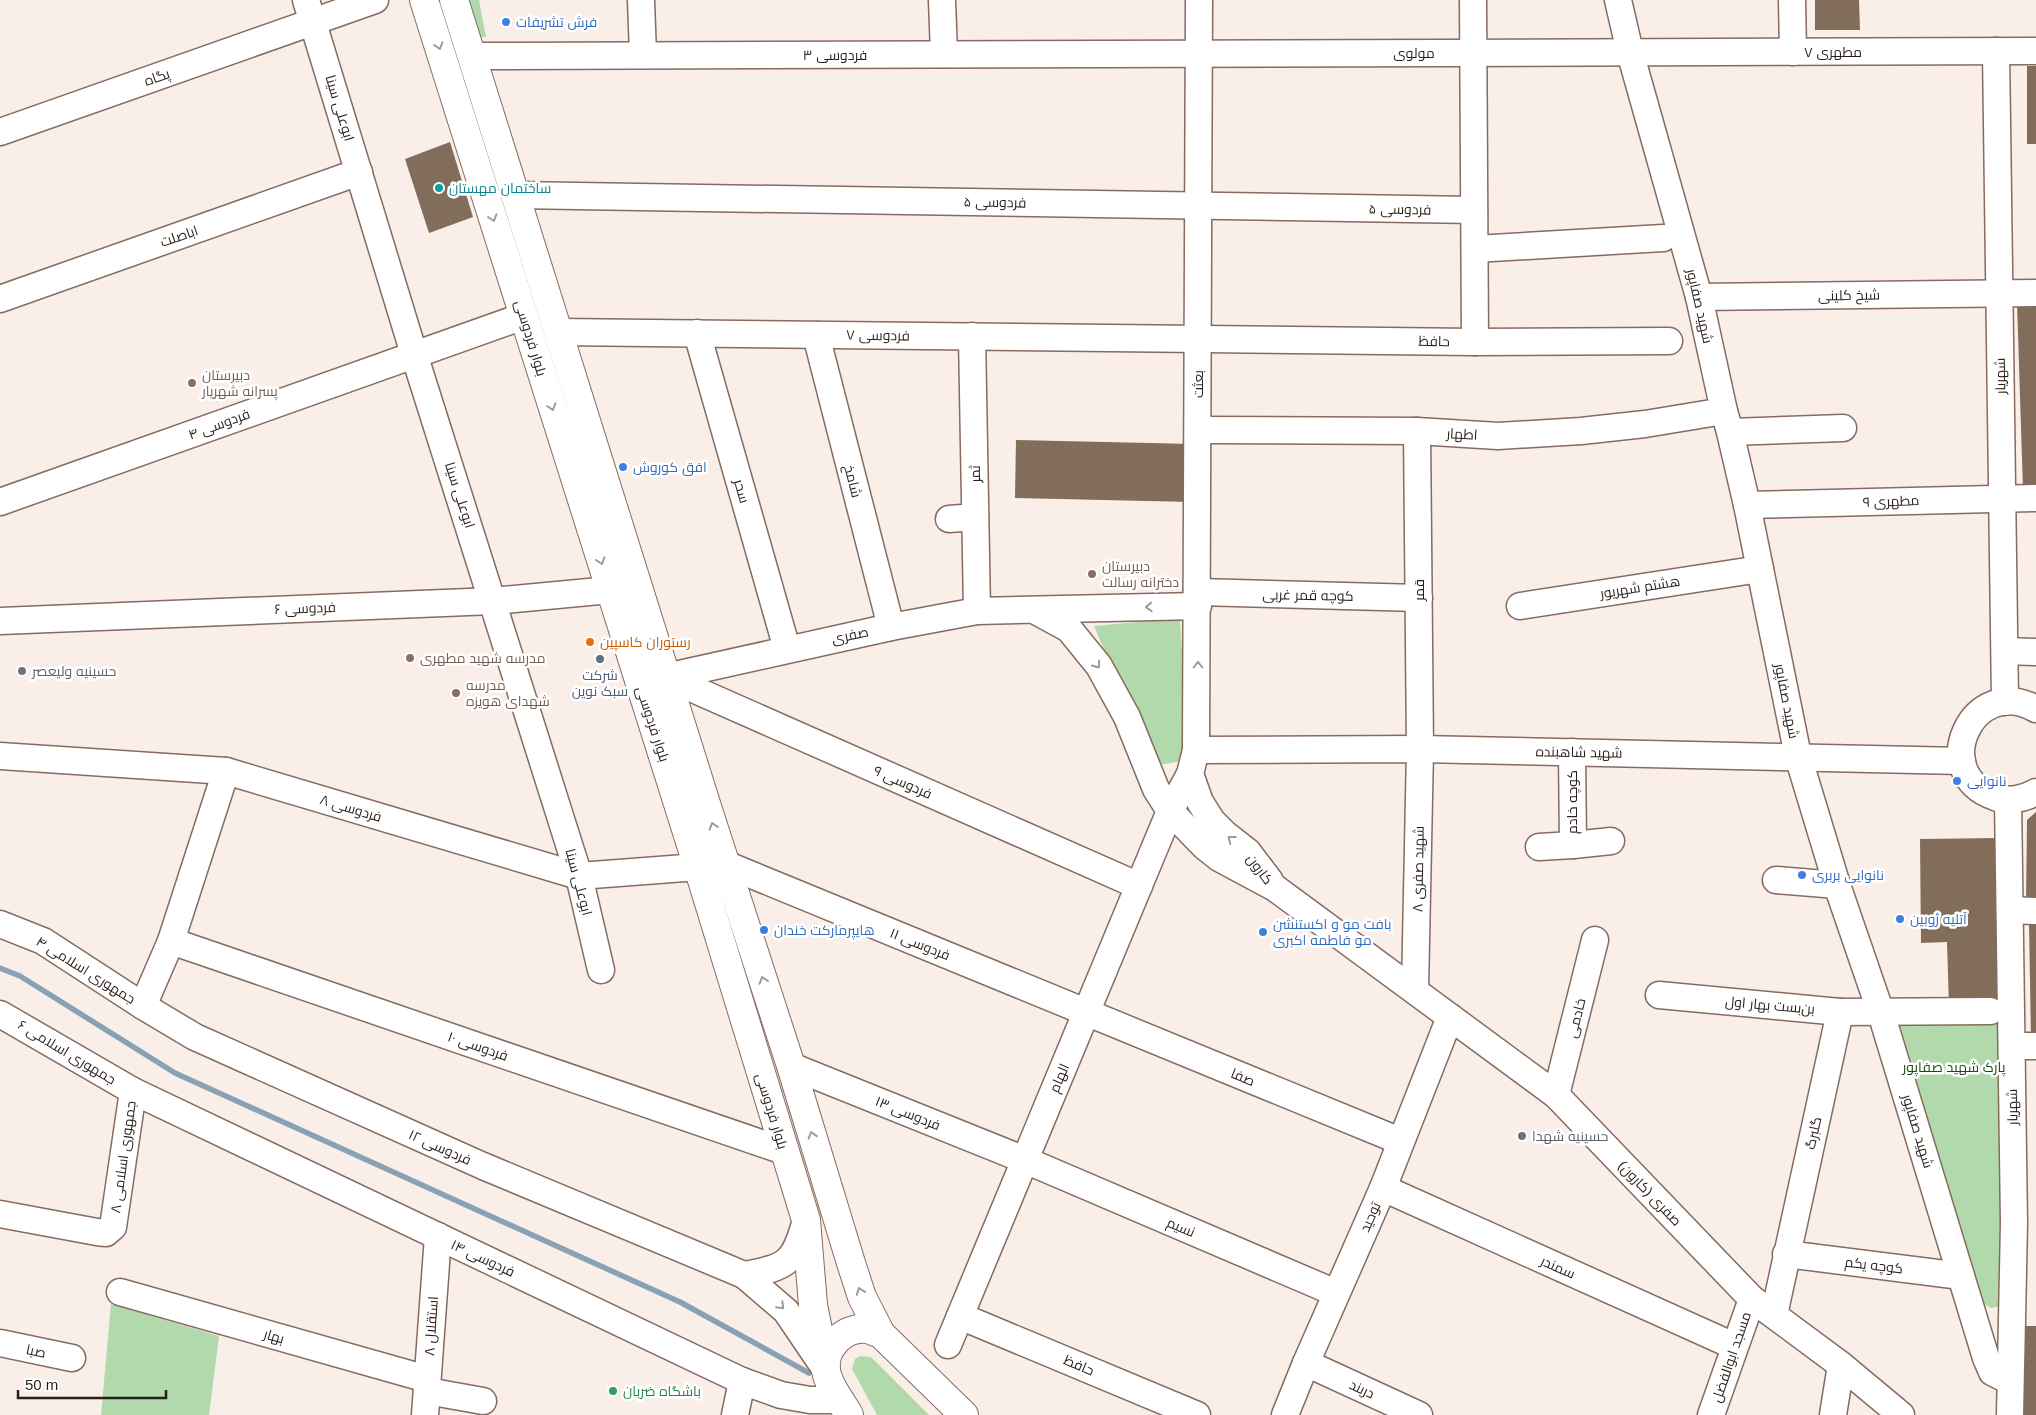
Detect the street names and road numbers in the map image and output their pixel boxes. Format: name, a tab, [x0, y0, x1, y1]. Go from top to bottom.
street label: مطهری ۷	[1804, 44, 1862, 60]
street label: مولوی	[1393, 45, 1435, 61]
street label: فردوسی ۳	[803, 47, 867, 63]
street label: پگاه	[142, 65, 173, 91]
street label: ابوعلی سینا	[322, 73, 358, 143]
street label: فردوسی ۵	[964, 193, 1026, 211]
street label: فردوسی ۵	[1369, 200, 1431, 218]
street label: اباصلت	[158, 222, 200, 250]
street label: شهید صفاپور	[1681, 266, 1716, 345]
street label: شیخ کلینی	[1818, 286, 1880, 305]
street label: بلوار فردوسی	[512, 298, 550, 378]
street label: فردوسی ۷	[846, 326, 910, 344]
street label: حافظ	[1418, 333, 1450, 349]
street label: شهریار	[1992, 358, 2008, 395]
street label: بعثت	[1190, 370, 1206, 398]
street label: فردوسی ۴	[186, 405, 252, 443]
street label: اطهار	[1445, 425, 1478, 443]
street label: ابوعلی سینا	[442, 460, 478, 530]
street label: شامخ	[840, 463, 865, 499]
street label: ثمر	[967, 465, 983, 484]
street label: سحر	[731, 476, 753, 505]
street label: مطهری ۹	[1862, 492, 1920, 510]
street label: هشتم شهریور	[1598, 573, 1682, 603]
street label: قمر	[1411, 579, 1427, 602]
street label: کوچه قمر غربی	[1262, 586, 1354, 606]
street label: فردوسی ۶	[274, 599, 336, 617]
street label: صفری	[830, 623, 870, 647]
street label: شهید صفاپور	[1770, 661, 1802, 740]
street label: بلوار فردوسی	[633, 684, 673, 764]
street label: شهید شاهبنده	[1535, 743, 1623, 761]
street label: فردوسی ۹	[871, 762, 935, 802]
street label: کوچه خادم	[1564, 770, 1582, 834]
street label: فردوسی ۸	[318, 791, 384, 825]
street label: شهید صفری ۸	[1409, 826, 1427, 912]
street label: ابوعلی سینا	[562, 847, 596, 917]
street label: کارون	[1244, 851, 1276, 887]
street label: فردوسی ۱۱	[888, 925, 952, 963]
street label: جمهوری اسلامی ۴	[33, 933, 139, 1007]
street label: بن‌بست بهار اول	[1724, 993, 1816, 1018]
street label: خادمی	[1563, 997, 1589, 1039]
street label: جمهوری اسلامی ۶	[15, 1016, 119, 1088]
street label: فردوسی ۱۰	[446, 1028, 510, 1064]
street label: الهام	[1046, 1061, 1074, 1096]
street label: صفا	[1229, 1065, 1257, 1089]
street label: بلوار فردوسی	[753, 1071, 791, 1151]
street label: شهریار	[2004, 1089, 2020, 1126]
street label: شهید صفاپور	[1897, 1091, 1937, 1170]
street label: فردوسی ۱۳	[873, 1093, 943, 1133]
street label: جمهوری اسلامی ۸	[107, 1100, 139, 1214]
street label: گلبرگ	[1801, 1115, 1825, 1151]
street label: فردوسی ۱۲	[406, 1126, 474, 1168]
street label: صفری (کارون)	[1615, 1157, 1685, 1229]
street label: توحید	[1356, 1199, 1384, 1235]
street label: نسیم	[1164, 1214, 1198, 1242]
street label: فردوسی ۱۴	[449, 1236, 517, 1280]
street label: سمندر	[1537, 1252, 1578, 1282]
street label: کوچه یکم	[1844, 1253, 1904, 1279]
street label: استقلال ۸	[421, 1296, 442, 1356]
street label: مسجد ابوالفضل	[1708, 1310, 1754, 1404]
street label: بهار	[261, 1325, 286, 1347]
street label: صبا	[25, 1341, 47, 1361]
street label: حافظ	[1061, 1351, 1097, 1379]
street label: دربند	[1347, 1376, 1377, 1402]

